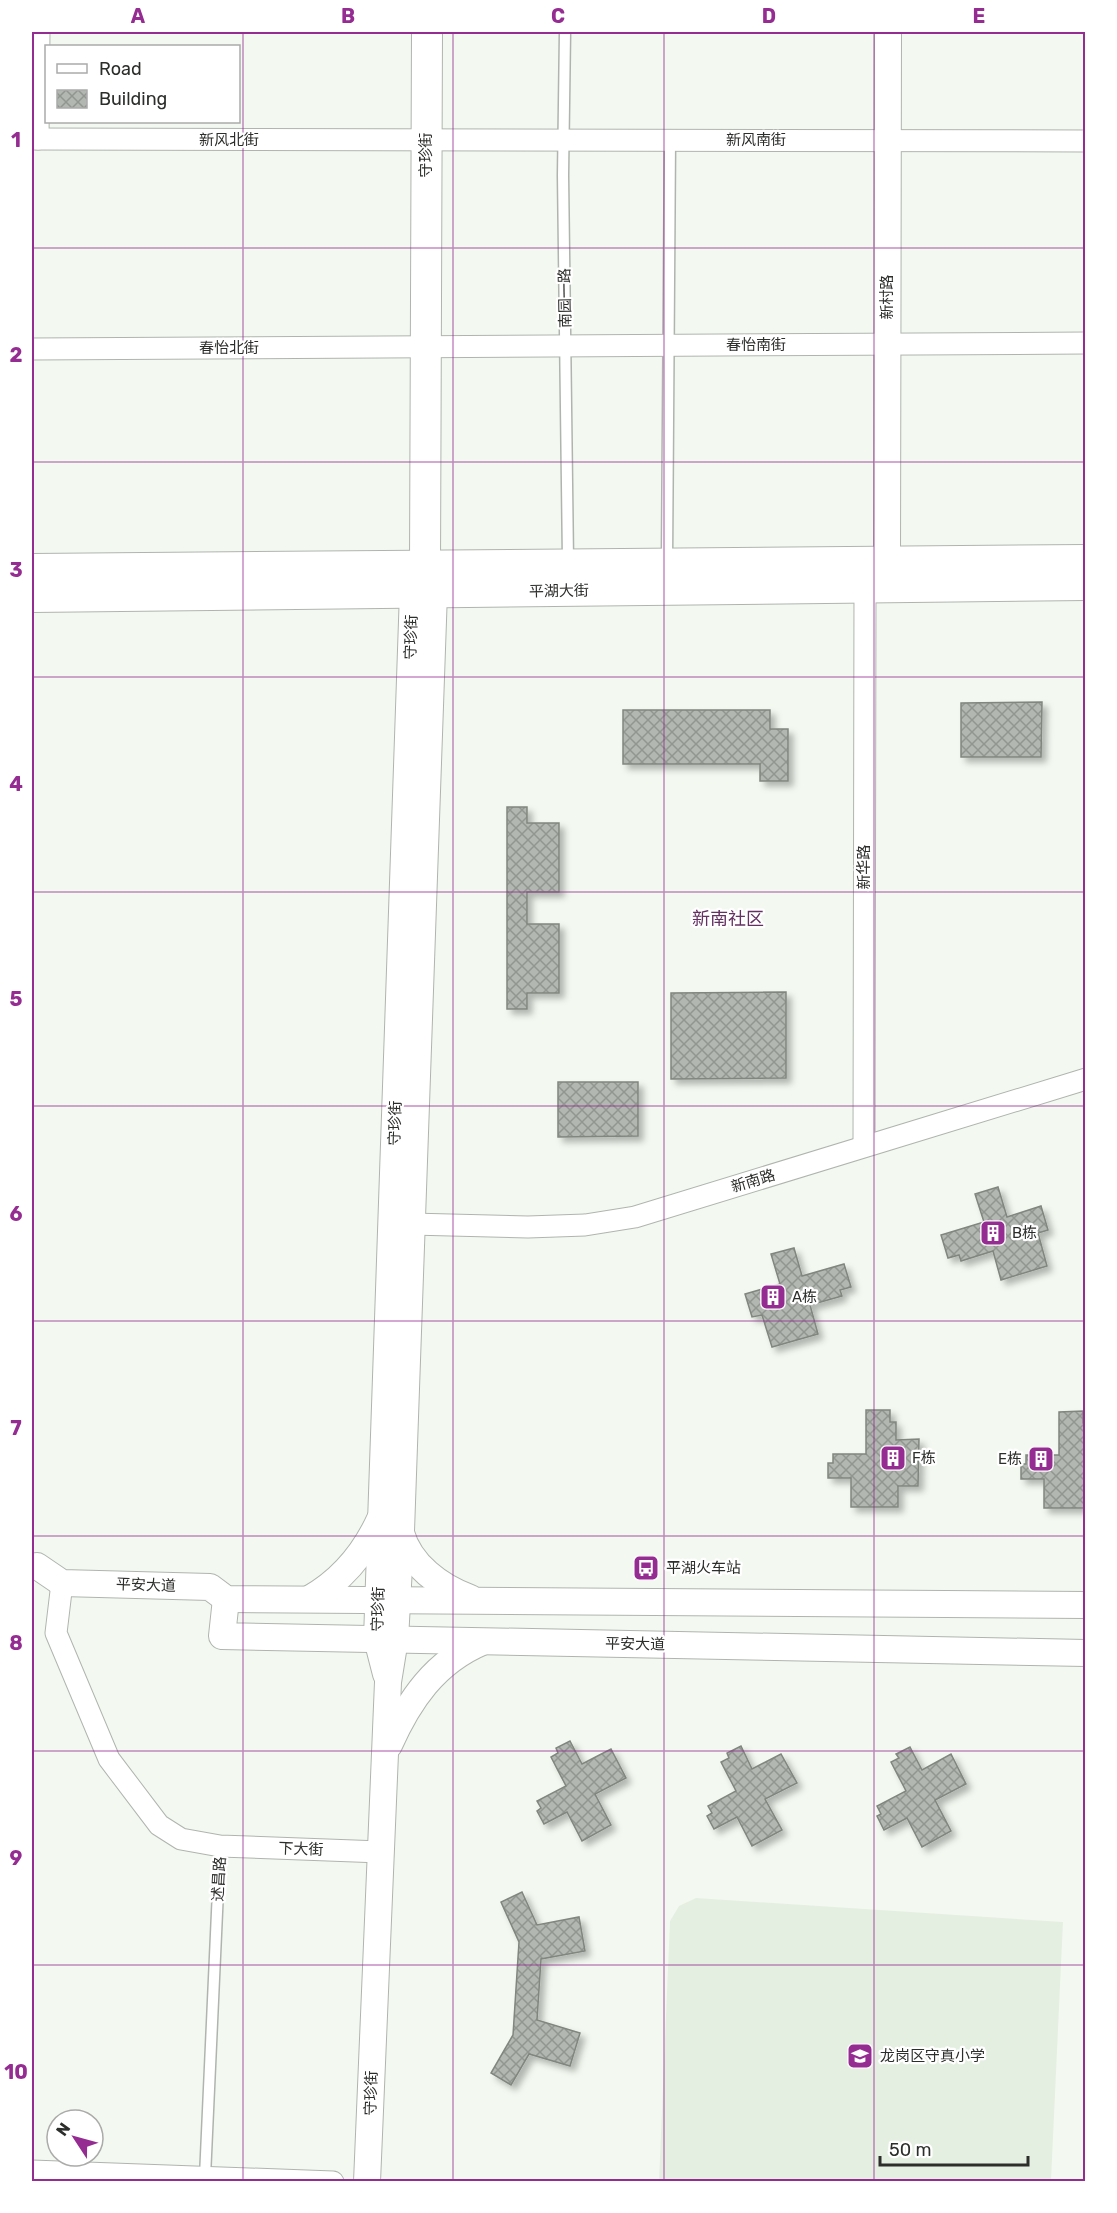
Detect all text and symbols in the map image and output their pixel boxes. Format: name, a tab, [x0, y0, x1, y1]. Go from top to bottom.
text: A	[131, 4, 146, 28]
text: B	[341, 4, 355, 28]
text: C	[551, 4, 565, 28]
text: D	[762, 4, 776, 28]
text: E	[973, 4, 985, 28]
legend	[45, 45, 240, 123]
text: Road	[99, 58, 142, 80]
text: Building	[99, 88, 167, 110]
text: 1	[11, 128, 21, 152]
street label: 新风北街	[199, 131, 259, 149]
street label: 新风南街	[726, 131, 786, 149]
street label: 守珍街	[417, 132, 435, 178]
street label: 南园一路	[555, 268, 575, 328]
street label: 新村路	[878, 274, 896, 320]
street label: 春怡南街	[726, 336, 786, 354]
street label: 春怡北街	[199, 339, 259, 357]
text: 2	[10, 343, 23, 367]
text: 3	[9, 558, 23, 582]
street label: 平湖大街	[529, 581, 589, 601]
street label: 守珍街	[401, 614, 421, 660]
text: 4	[9, 772, 23, 796]
street label: 新华路	[855, 844, 873, 890]
district label: 新南社区	[692, 908, 764, 930]
text: 5	[10, 987, 23, 1011]
street label: 守珍街	[385, 1100, 405, 1146]
street label: 新南路	[729, 1166, 777, 1196]
text: 6	[9, 1202, 23, 1226]
building icon: B栋	[978, 1218, 1008, 1248]
place label: B栋	[1012, 1224, 1037, 1242]
building icon: A栋	[758, 1282, 788, 1312]
place label: A栋	[792, 1288, 817, 1306]
text: 7	[10, 1416, 22, 1440]
building icon: F栋	[878, 1443, 908, 1473]
building icon: E栋	[1026, 1444, 1056, 1474]
place label: F栋	[912, 1449, 936, 1467]
place label: E栋	[998, 1450, 1022, 1468]
bus stop icon: 平湖火车站	[631, 1553, 661, 1583]
place label: 平湖火车站	[666, 1559, 741, 1577]
street label: 平安大道	[116, 1575, 176, 1595]
street label: 守珍街	[368, 1586, 388, 1632]
text: 8	[9, 1631, 23, 1655]
street label: 平安大道	[605, 1634, 665, 1654]
street label: 下大街	[278, 1839, 324, 1859]
text: 9	[10, 1846, 23, 1870]
street label: 述昌路	[209, 1856, 229, 1902]
school or university icon: 龙岗区守真小学	[845, 2041, 875, 2071]
place label: 龙岗区守真小学	[880, 2047, 985, 2065]
text: 10	[4, 2060, 28, 2084]
street label: 守珍街	[361, 2070, 381, 2116]
north arrow	[45, 2108, 105, 2168]
text: N	[52, 2119, 74, 2140]
scale bar	[880, 2129, 1028, 2167]
text: 50 m	[889, 2139, 932, 2161]

